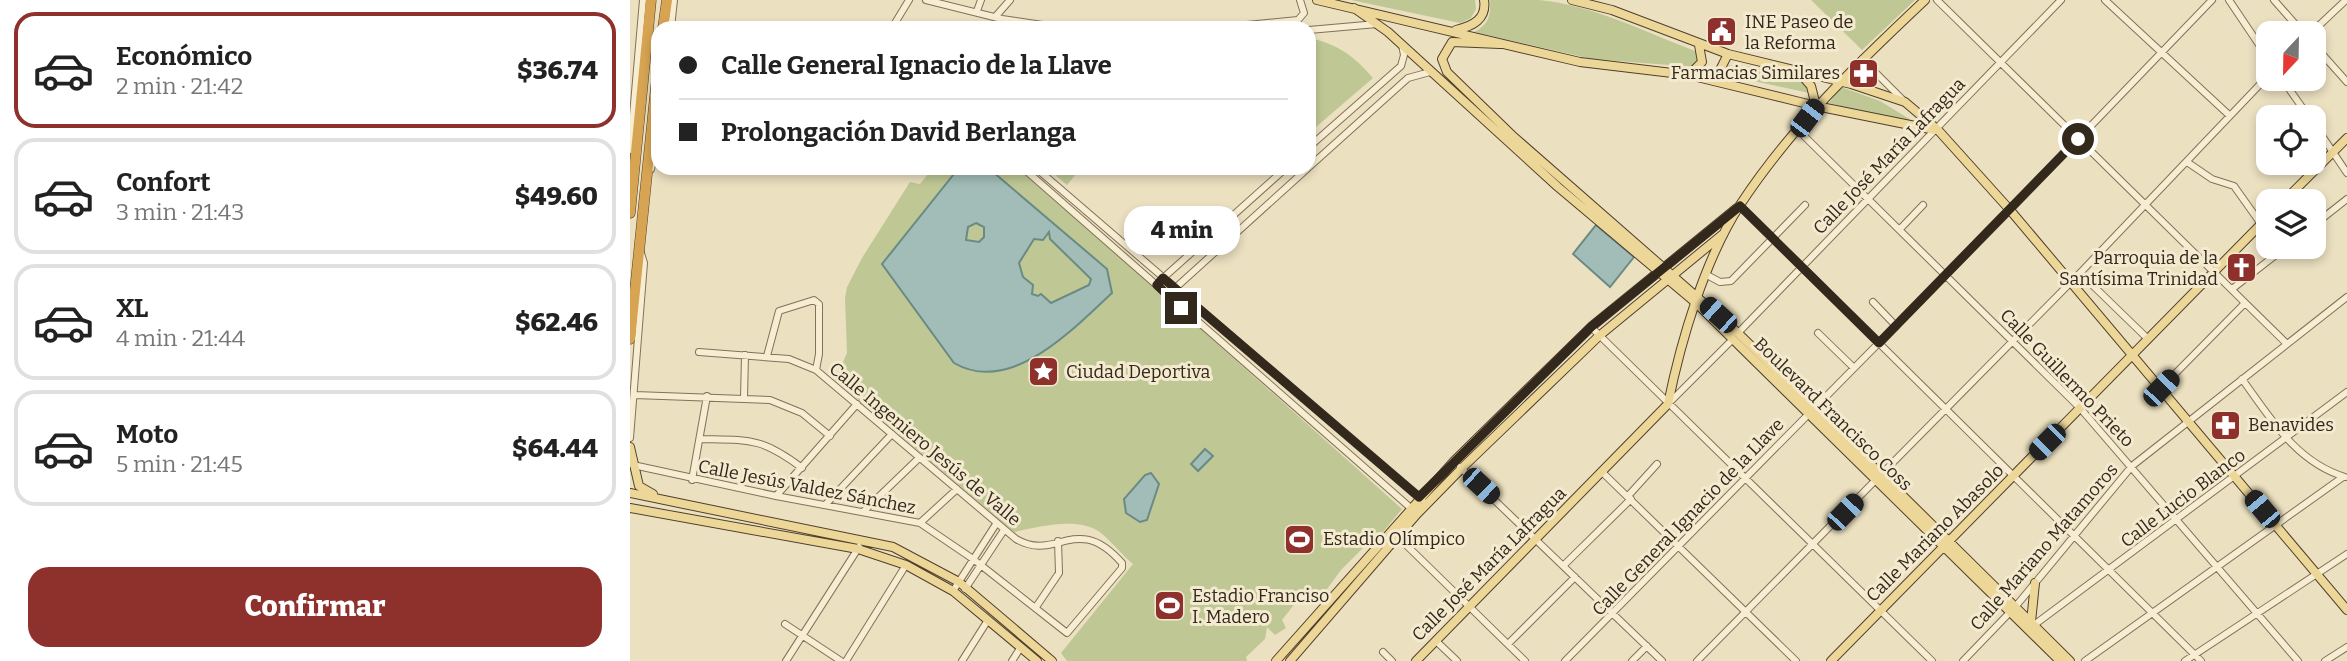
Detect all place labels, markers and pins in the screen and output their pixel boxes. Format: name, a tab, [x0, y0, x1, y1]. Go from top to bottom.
place label: INE Paseo de la Reforma	[1745, 11, 1853, 54]
public building icon: INE Paseo de la Reforma	[1705, 15, 1739, 49]
pharmacy icon: Farmacias Similares	[1846, 56, 1880, 90]
place label: Farmacias Similares	[1671, 62, 1840, 84]
place label: Parroquia de la Santísima Trinidad	[2059, 247, 2218, 290]
church icon: Parroquia de la Santísima Trinidad	[2224, 251, 2258, 285]
place icon: Ciudad Deportiva	[1026, 355, 1060, 389]
place label: Ciudad Deportiva	[1066, 361, 1211, 383]
pharmacy icon: Benavides	[2208, 408, 2242, 442]
place label: Benavides	[2248, 414, 2334, 436]
sports icon: Estadio Olímpico	[1283, 522, 1317, 556]
place label: Estadio Olímpico	[1323, 528, 1465, 550]
place label: Estadio Franciso I. Madero	[1192, 585, 1329, 628]
sports icon: Estadio Franciso I. Madero	[1152, 589, 1186, 623]

